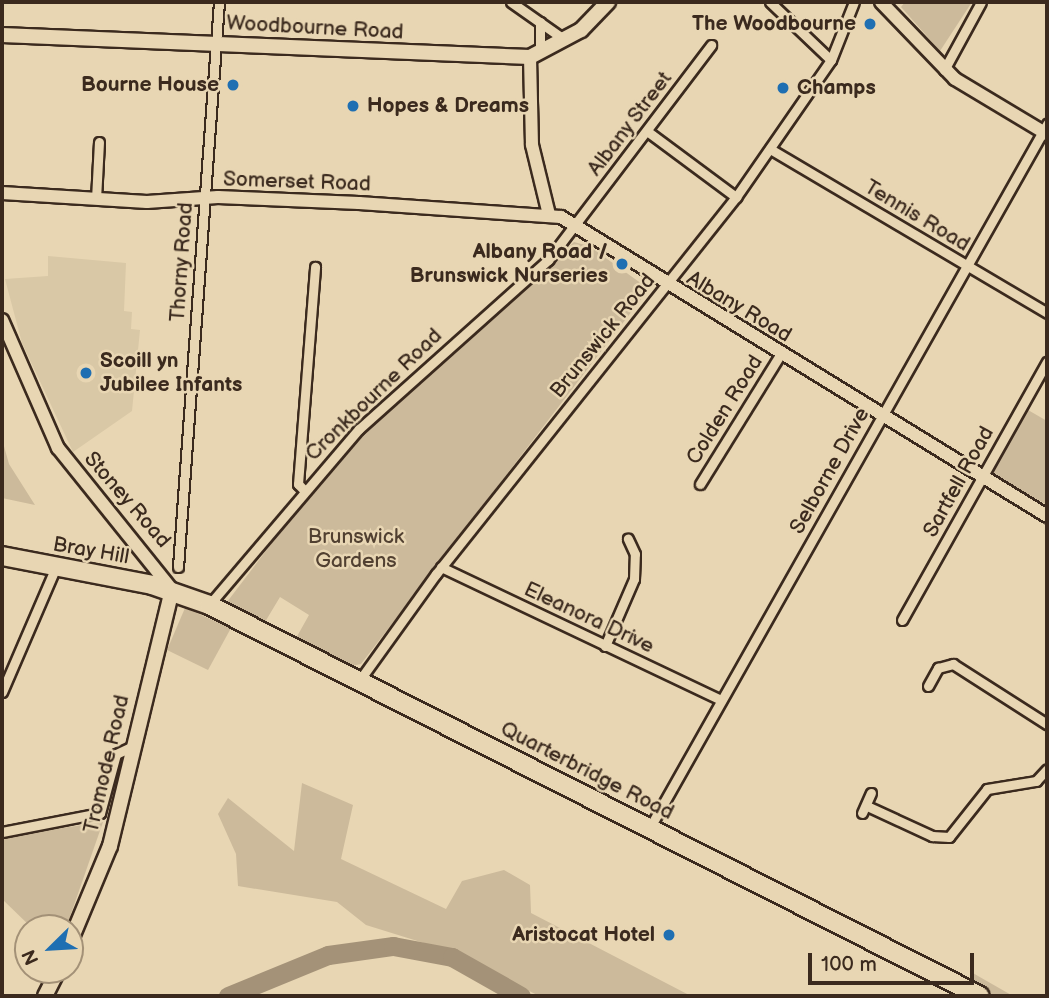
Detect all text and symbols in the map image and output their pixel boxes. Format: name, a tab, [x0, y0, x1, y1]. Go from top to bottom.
street label: Woodbourne Road	[226, 11, 404, 45]
place label: The Woodbourne	[692, 11, 856, 37]
marker: The Woodbourne	[862, 16, 878, 32]
street label: Albany Street	[582, 66, 678, 182]
place label: Bourne House	[81, 72, 219, 98]
place label: Champs	[797, 75, 876, 101]
marker: Bourne House	[225, 77, 241, 93]
marker: Champs	[775, 80, 791, 96]
place label: Hopes & Dreams	[367, 93, 529, 119]
marker: Hopes & Dreams	[345, 98, 361, 114]
street label: Somerset Road	[223, 167, 371, 197]
street label: Tennis Road	[860, 175, 974, 257]
street label: Thorny Road	[165, 201, 199, 323]
place label: Albany Road / Brunswick Nurseries	[410, 239, 608, 289]
marker: Albany Road / Brunswick Nurseries	[614, 256, 630, 272]
street label: Albany Road	[682, 266, 796, 348]
street label: Brunswick Road	[545, 269, 661, 403]
street label: Cronkbourne Road	[301, 324, 447, 466]
place label: Scoill yn Jubilee Infants	[100, 348, 242, 398]
street label: Colden Road	[681, 351, 769, 469]
marker: Scoill yn Jubilee Infants	[78, 365, 94, 381]
street label: Selborne Drive	[785, 403, 875, 539]
street label: Sartfell Road	[918, 422, 1000, 542]
street label: Stoney Road	[78, 446, 176, 554]
park label: Brunswick Gardens	[308, 524, 404, 574]
street label: Bray Hill	[50, 532, 132, 570]
street label: Eleanora Drive	[520, 577, 658, 659]
street label: Tromode Road	[79, 693, 135, 835]
street label: Quarterbridge Road	[496, 716, 678, 826]
north arrow	[14, 914, 84, 984]
place label: Aristocat Hotel	[512, 922, 655, 948]
marker: Aristocat Hotel	[661, 927, 677, 943]
scale bar	[811, 939, 977, 983]
text: N	[18, 946, 45, 968]
text: 100 m	[821, 952, 877, 977]

